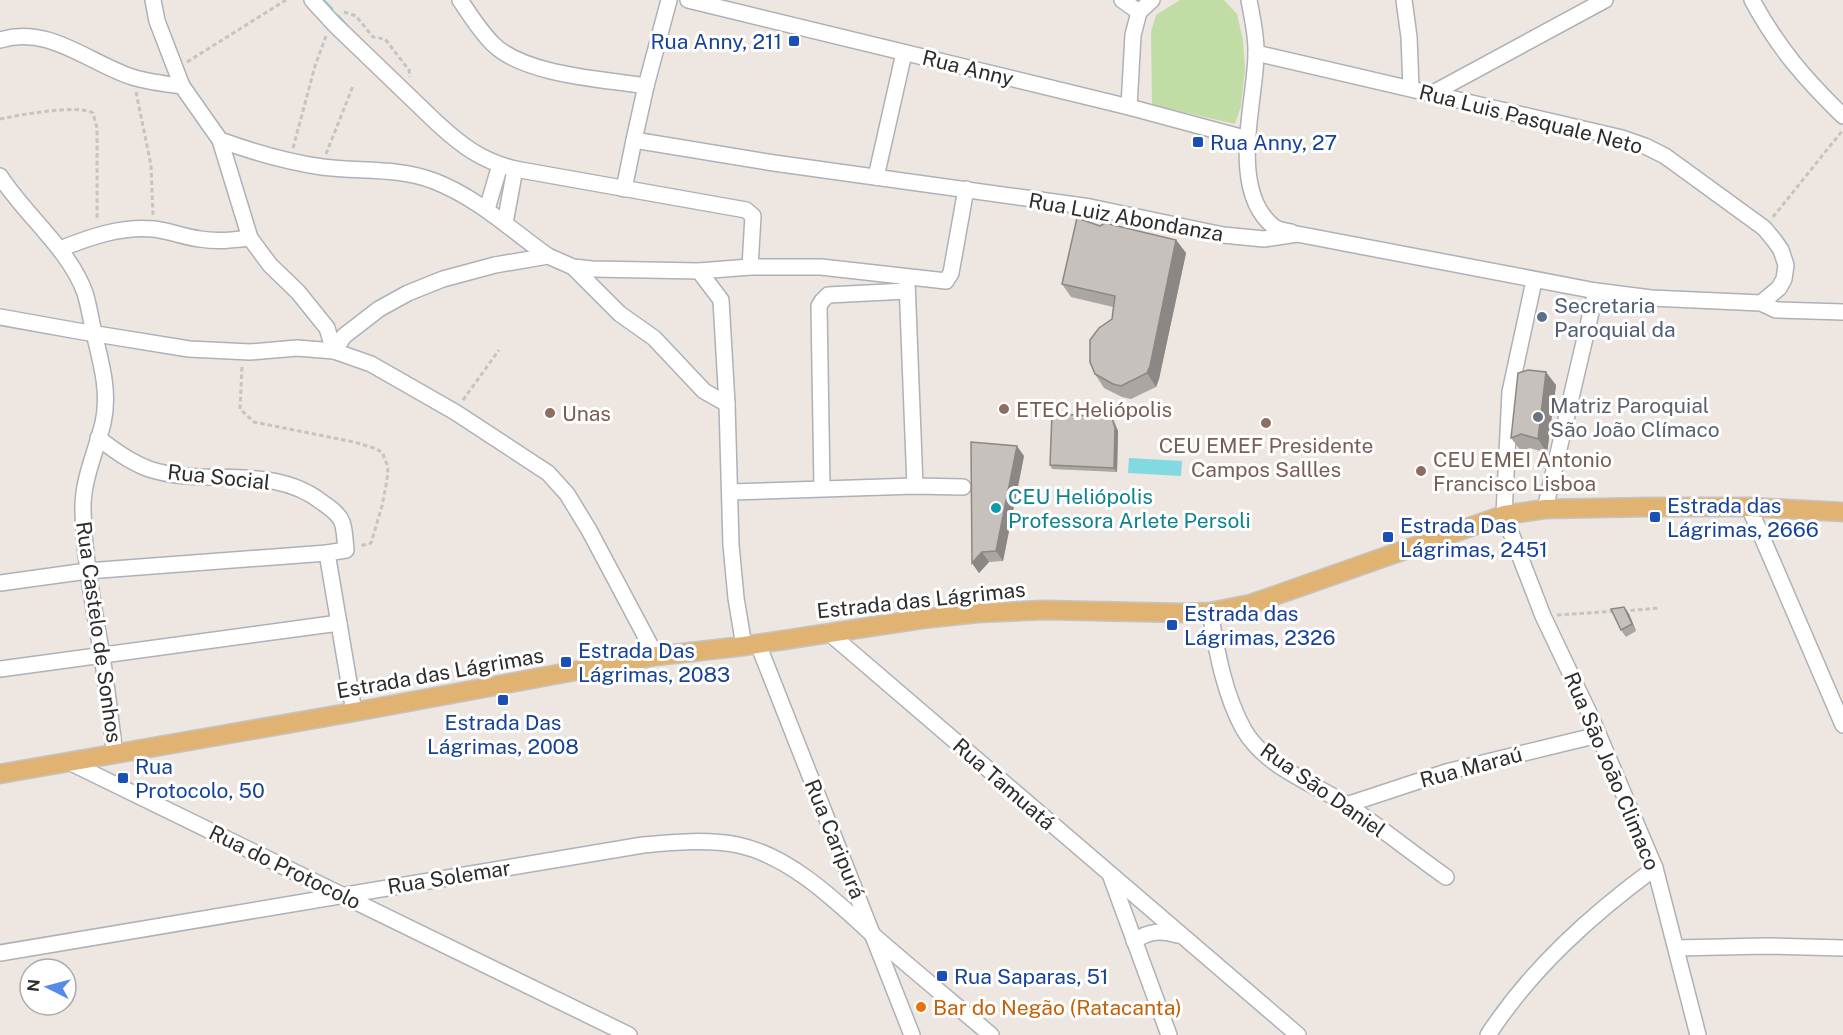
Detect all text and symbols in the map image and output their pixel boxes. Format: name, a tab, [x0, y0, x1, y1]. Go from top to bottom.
place label: Rua Anny, 211	[650, 29, 782, 54]
marker: Rua Anny, 211	[787, 34, 801, 48]
street label: Rua Anny	[920, 45, 1016, 91]
street label: Rua Luis Pasquale Neto	[1417, 79, 1645, 159]
place label: Rua Anny, 27	[1210, 130, 1337, 155]
marker: Rua Anny, 27	[1191, 135, 1205, 149]
street label: Rua Luiz Abondanza	[1027, 188, 1225, 246]
place label: Secretaria Paroquial da	[1554, 293, 1676, 342]
marker: Secretaria Paroquial da	[1535, 310, 1549, 324]
place label: Matriz Paroquial São João Clímaco	[1550, 393, 1720, 442]
place label: ETEC Heliópolis	[1016, 397, 1172, 422]
place label: Unas	[562, 401, 611, 426]
marker: ETEC Heliópolis	[997, 402, 1011, 416]
marker: Unas	[543, 406, 557, 420]
marker: Matriz Paroquial São João Clímaco	[1531, 410, 1545, 424]
marker: CEU EMEF Presidente Campos Sallles	[1259, 416, 1273, 430]
place label: CEU EMEF Presidente Campos Sallles	[1159, 433, 1373, 482]
place label: CEU EMEI Antonio Francisco Lisboa	[1433, 447, 1612, 496]
street label: Rua Social	[166, 459, 272, 495]
marker: CEU EMEI Antonio Francisco Lisboa	[1414, 464, 1428, 478]
place label: CEU Heliópolis Professora Arlete Persoli	[1008, 484, 1251, 533]
place label: Estrada das Lágrimas, 2666	[1667, 493, 1819, 542]
marker: CEU Heliópolis Professora Arlete Persoli	[989, 501, 1003, 515]
marker: Estrada das Lágrimas, 2666	[1648, 510, 1662, 524]
place label: Estrada Das Lágrimas, 2451	[1400, 513, 1548, 562]
street label: Rua Castelo de Sonhos	[71, 520, 127, 744]
marker: Estrada Das Lágrimas, 2451	[1381, 530, 1395, 544]
street label: Estrada das Lágrimas	[815, 577, 1027, 623]
place label: Estrada das Lágrimas, 2326	[1184, 601, 1336, 650]
marker: Estrada das Lágrimas, 2326	[1165, 618, 1179, 632]
place label: Estrada Das Lágrimas, 2083	[578, 638, 730, 687]
street label: Estrada das Lágrimas	[335, 642, 545, 704]
marker: Estrada Das Lágrimas, 2083	[559, 655, 573, 669]
street label: Rua São João Climaco	[1559, 668, 1665, 874]
marker: Estrada Das Lágrimas, 2008	[496, 693, 510, 707]
place label: Estrada Das Lágrimas, 2008	[427, 710, 579, 759]
street label: Rua Tamuatá	[948, 733, 1060, 835]
street label: Rua São Daniel	[1256, 738, 1390, 842]
street label: Rua Maraú	[1417, 741, 1525, 793]
place label: Rua Protocolo, 50	[135, 754, 265, 803]
marker: Rua Protocolo, 50	[116, 771, 130, 785]
street label: Rua Caripurá	[800, 776, 870, 902]
street label: Rua do Protocolo	[205, 819, 365, 915]
street label: Rua Solemar	[386, 855, 512, 899]
north arrow	[18, 957, 78, 1017]
place label: Rua Saparas, 51	[954, 964, 1109, 989]
marker: Rua Saparas, 51	[935, 969, 949, 983]
text: N	[23, 978, 44, 993]
place label: Bar do Negão (Ratacanta)	[933, 995, 1182, 1020]
marker: Bar do Negão (Ratacanta)	[914, 1000, 928, 1014]

